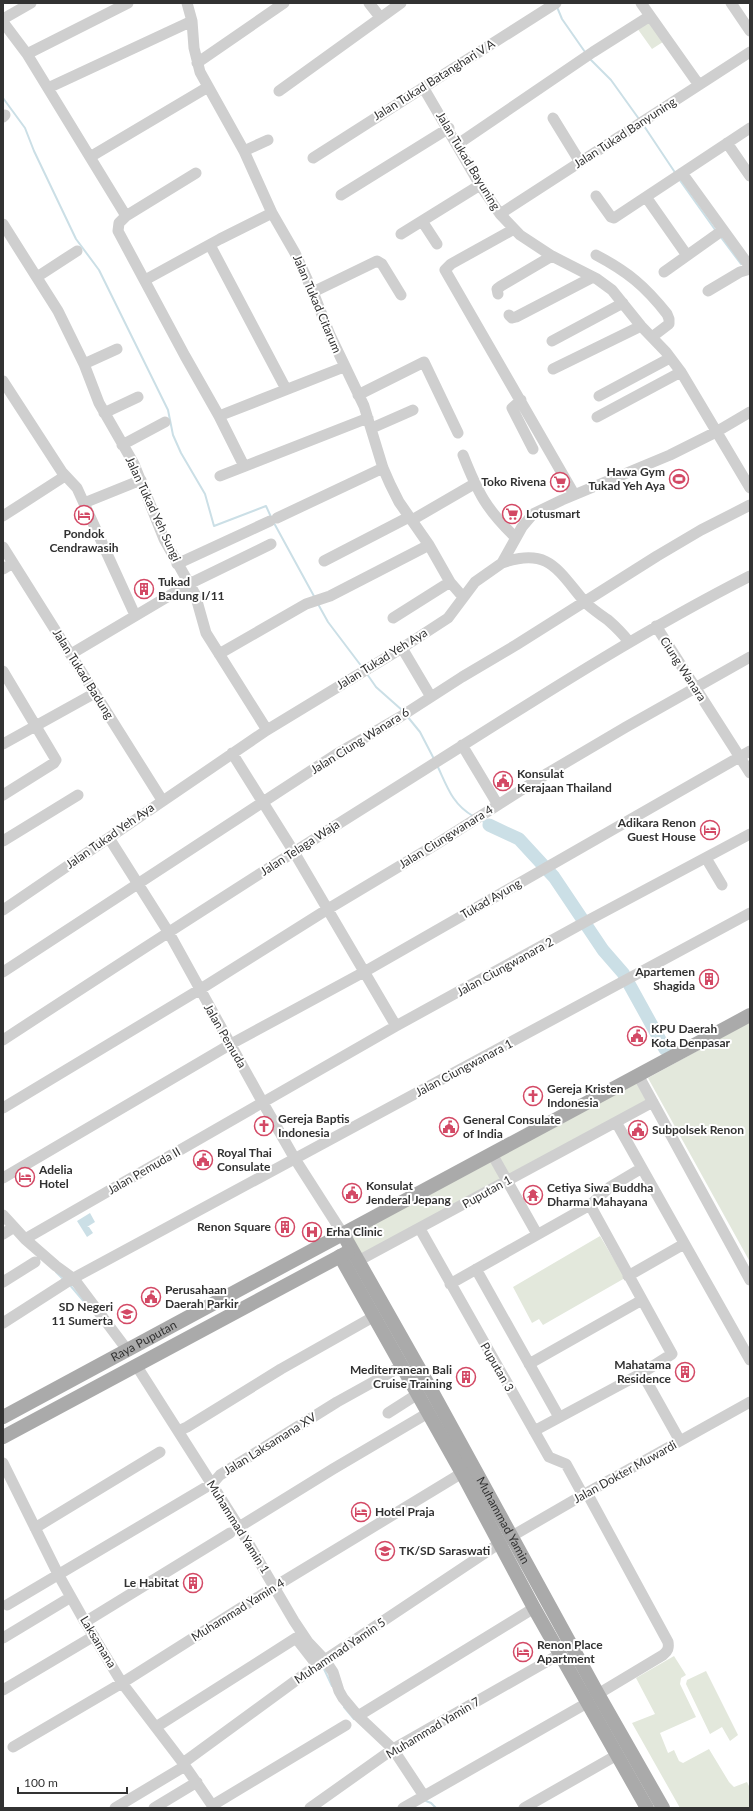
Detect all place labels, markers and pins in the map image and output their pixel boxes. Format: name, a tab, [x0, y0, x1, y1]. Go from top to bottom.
place label: Hawa Gym Tukad Yeh Aya	[588, 464, 665, 493]
sports icon: Hawa Gym Tukad Yeh Aya	[668, 468, 690, 490]
supermarket icon: Toko Rivena	[549, 471, 571, 493]
place label: Toko Rivena	[481, 474, 546, 489]
supermarket icon: Lotusmart	[501, 503, 523, 525]
hotel icon: Pondok Cendrawasih	[73, 504, 95, 526]
place label: Lotusmart	[526, 506, 581, 521]
place label: Pondok Cendrawasih	[50, 526, 119, 555]
place label: Tukad Badung I/11	[158, 574, 225, 603]
building icon: Tukad Badung I/11	[133, 578, 155, 600]
place label: Konsulat Kerajaan Thailand	[517, 766, 612, 795]
public building icon: Konsulat Kerajaan Thailand	[492, 770, 514, 792]
place label: Adikara Renon Guest House	[617, 815, 697, 844]
hotel icon: Adikara Renon Guest House	[699, 819, 721, 841]
place label: Apartemen Shagida	[634, 964, 695, 993]
building icon: Apartemen Shagida	[698, 968, 720, 990]
place label: KPU Daerah Kota Denpasar	[651, 1021, 731, 1050]
public building icon: KPU Daerah Kota Denpasar	[626, 1025, 648, 1047]
place label: Gereja Kristen Indonesia	[547, 1081, 624, 1110]
church icon: Gereja Kristen Indonesia	[522, 1085, 544, 1107]
place label: Gereja Baptis Indonesia	[278, 1111, 349, 1140]
place label: General Consulate of India	[463, 1112, 562, 1141]
church icon: Gereja Baptis Indonesia	[253, 1115, 275, 1137]
public building icon: General Consulate of India	[438, 1116, 460, 1138]
public building icon: Subpolsek Renon	[627, 1119, 649, 1141]
place label: Subpolsek Renon	[652, 1122, 744, 1137]
place label: Royal Thai Consulate	[217, 1145, 272, 1174]
public building icon: Royal Thai Consulate	[192, 1149, 214, 1171]
place label: Adelia Hotel	[38, 1162, 73, 1191]
hotel icon: Adelia Hotel	[14, 1166, 36, 1188]
place label: Konsulat Jenderal Jepang	[366, 1178, 451, 1207]
place label: Cetiya Siwa Buddha Dharma Mahayana	[547, 1180, 653, 1209]
public building icon: Konsulat Jenderal Jepang	[341, 1182, 363, 1204]
temple icon: Cetiya Siwa Buddha Dharma Mahayana	[522, 1184, 544, 1206]
building icon: Renon Square	[274, 1216, 296, 1238]
place label: Renon Square	[197, 1219, 272, 1234]
hospital icon: Erha Clinic	[301, 1221, 323, 1243]
place label: Erha Clinic	[326, 1224, 383, 1239]
place label: Perusahaan Daerah Parkir	[165, 1282, 239, 1311]
public building icon: Perusahaan Daerah Parkir	[140, 1286, 162, 1308]
place label: SD Negeri 11 Sumerta	[51, 1299, 113, 1328]
school or university icon: SD Negeri 11 Sumerta	[116, 1303, 138, 1325]
place label: Mahatama Residence	[614, 1357, 672, 1386]
building icon: Mahatama Residence	[674, 1361, 696, 1383]
place label: Mediterranean Bali Cruise Training	[350, 1362, 453, 1391]
building icon: Mediterranean Bali Cruise Training	[455, 1366, 477, 1388]
hotel icon: Hotel Praja	[350, 1501, 372, 1523]
place label: Hotel Praja	[375, 1504, 435, 1519]
school or university icon: TK/SD Saraswati	[374, 1540, 396, 1562]
place label: TK/SD Saraswati	[399, 1543, 491, 1558]
building icon: Le Habitat	[182, 1572, 204, 1594]
place label: Le Habitat	[124, 1575, 180, 1590]
place label: Renon Place Apartment	[536, 1637, 603, 1666]
hotel icon: Renon Place Apartment	[512, 1641, 534, 1663]

